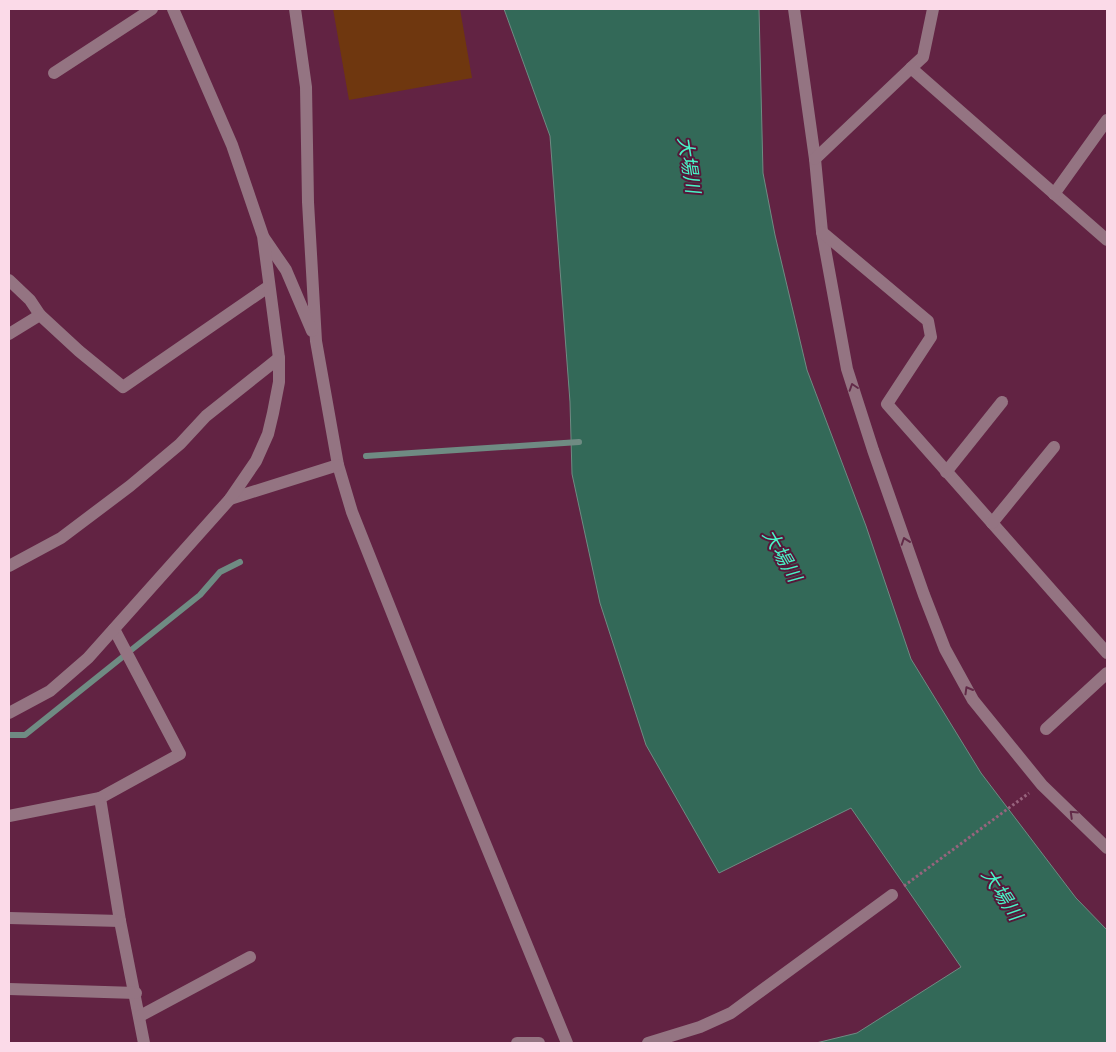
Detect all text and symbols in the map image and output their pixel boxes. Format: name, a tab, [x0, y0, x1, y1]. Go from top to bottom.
water label: 大場川	[674, 135, 703, 197]
one-way arrow	[848, 383, 858, 392]
water label: 大場川	[759, 526, 805, 587]
one-way arrow	[901, 537, 911, 546]
one-way arrow	[964, 687, 974, 696]
one-way arrow	[1069, 811, 1078, 820]
water label: 大場川	[978, 865, 1026, 926]

